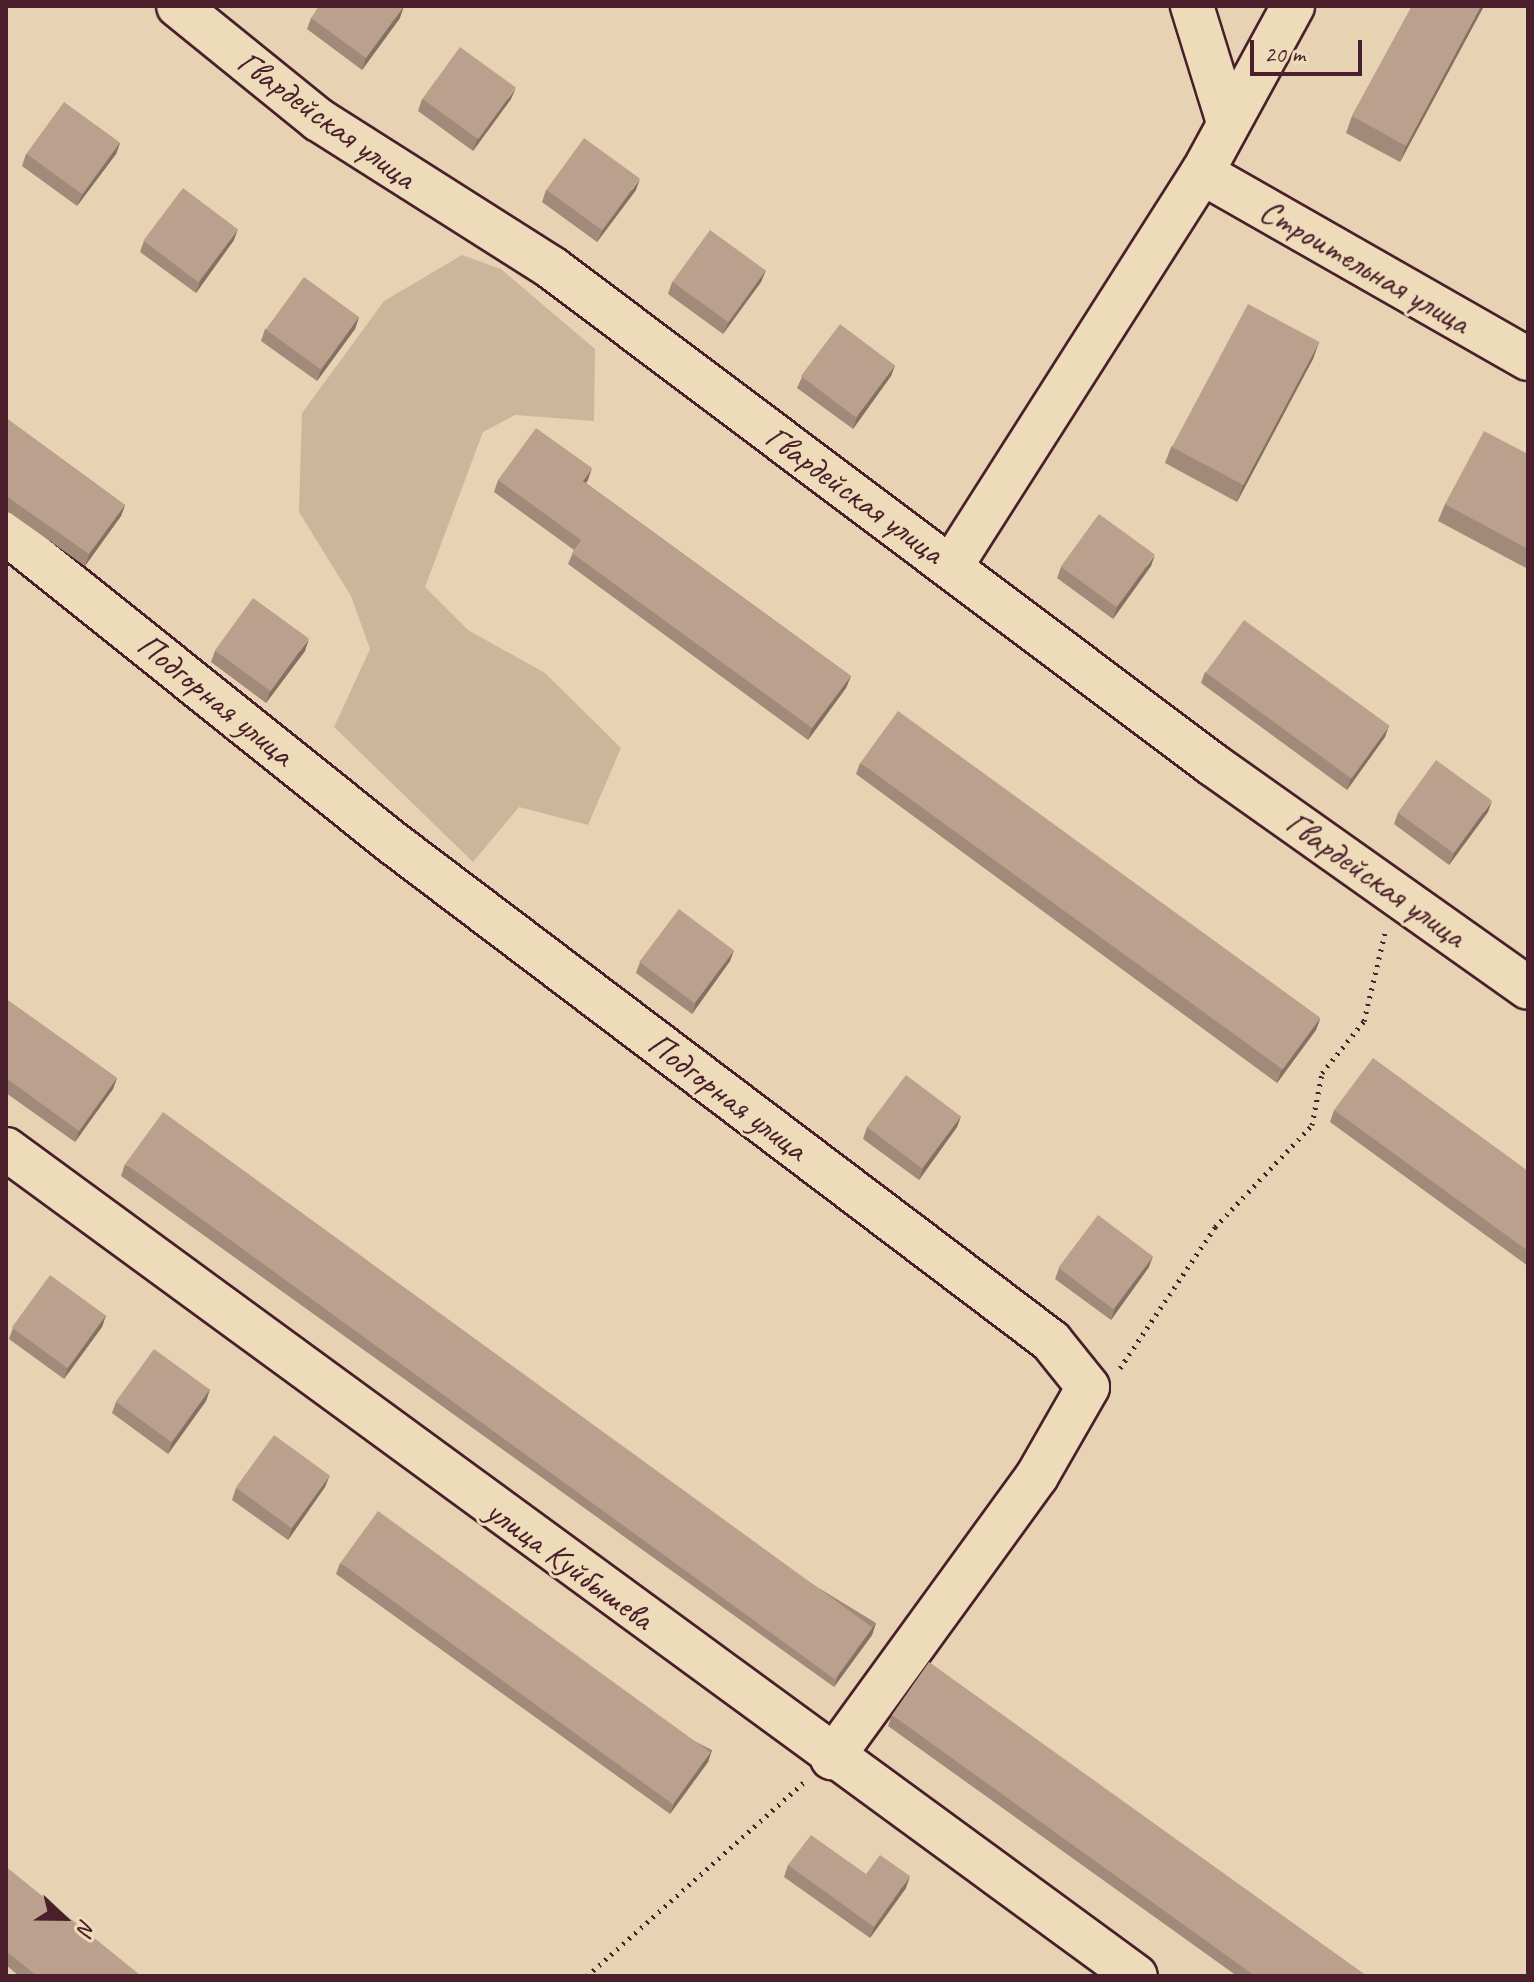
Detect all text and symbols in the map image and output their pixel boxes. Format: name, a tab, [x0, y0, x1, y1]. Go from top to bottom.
scale bar	[1254, 24, 1366, 74]
text: 20 m	[1264, 39, 1305, 69]
street label: Гвардейская улица	[229, 40, 425, 198]
street label: Строительная улица	[1252, 189, 1478, 343]
street label: Гвардейская улица	[757, 415, 953, 573]
street label: Подгорная улица	[129, 623, 303, 775]
street label: Гвардейская улица	[1277, 801, 1475, 957]
street label: Подгорная улица	[639, 1022, 817, 1170]
street label: улица Куйбышева	[478, 1490, 662, 1638]
north arrow	[24, 1878, 104, 1958]
text: N	[71, 1915, 102, 1939]

